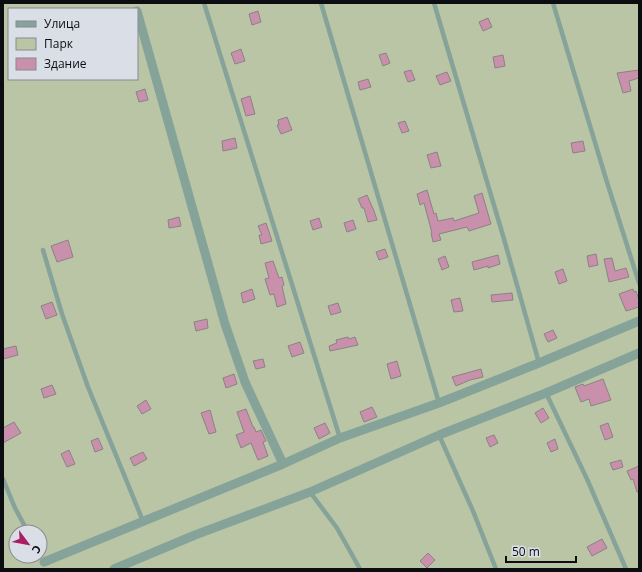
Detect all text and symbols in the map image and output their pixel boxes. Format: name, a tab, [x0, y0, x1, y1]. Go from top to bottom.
legend	[8, 8, 138, 80]
text: Улица	[44, 15, 80, 32]
text: Парк	[44, 35, 74, 52]
text: Здание	[44, 55, 87, 72]
north arrow	[8, 524, 48, 564]
scale bar	[506, 538, 576, 564]
text: С	[29, 543, 45, 557]
text: 50 m	[512, 543, 540, 560]

